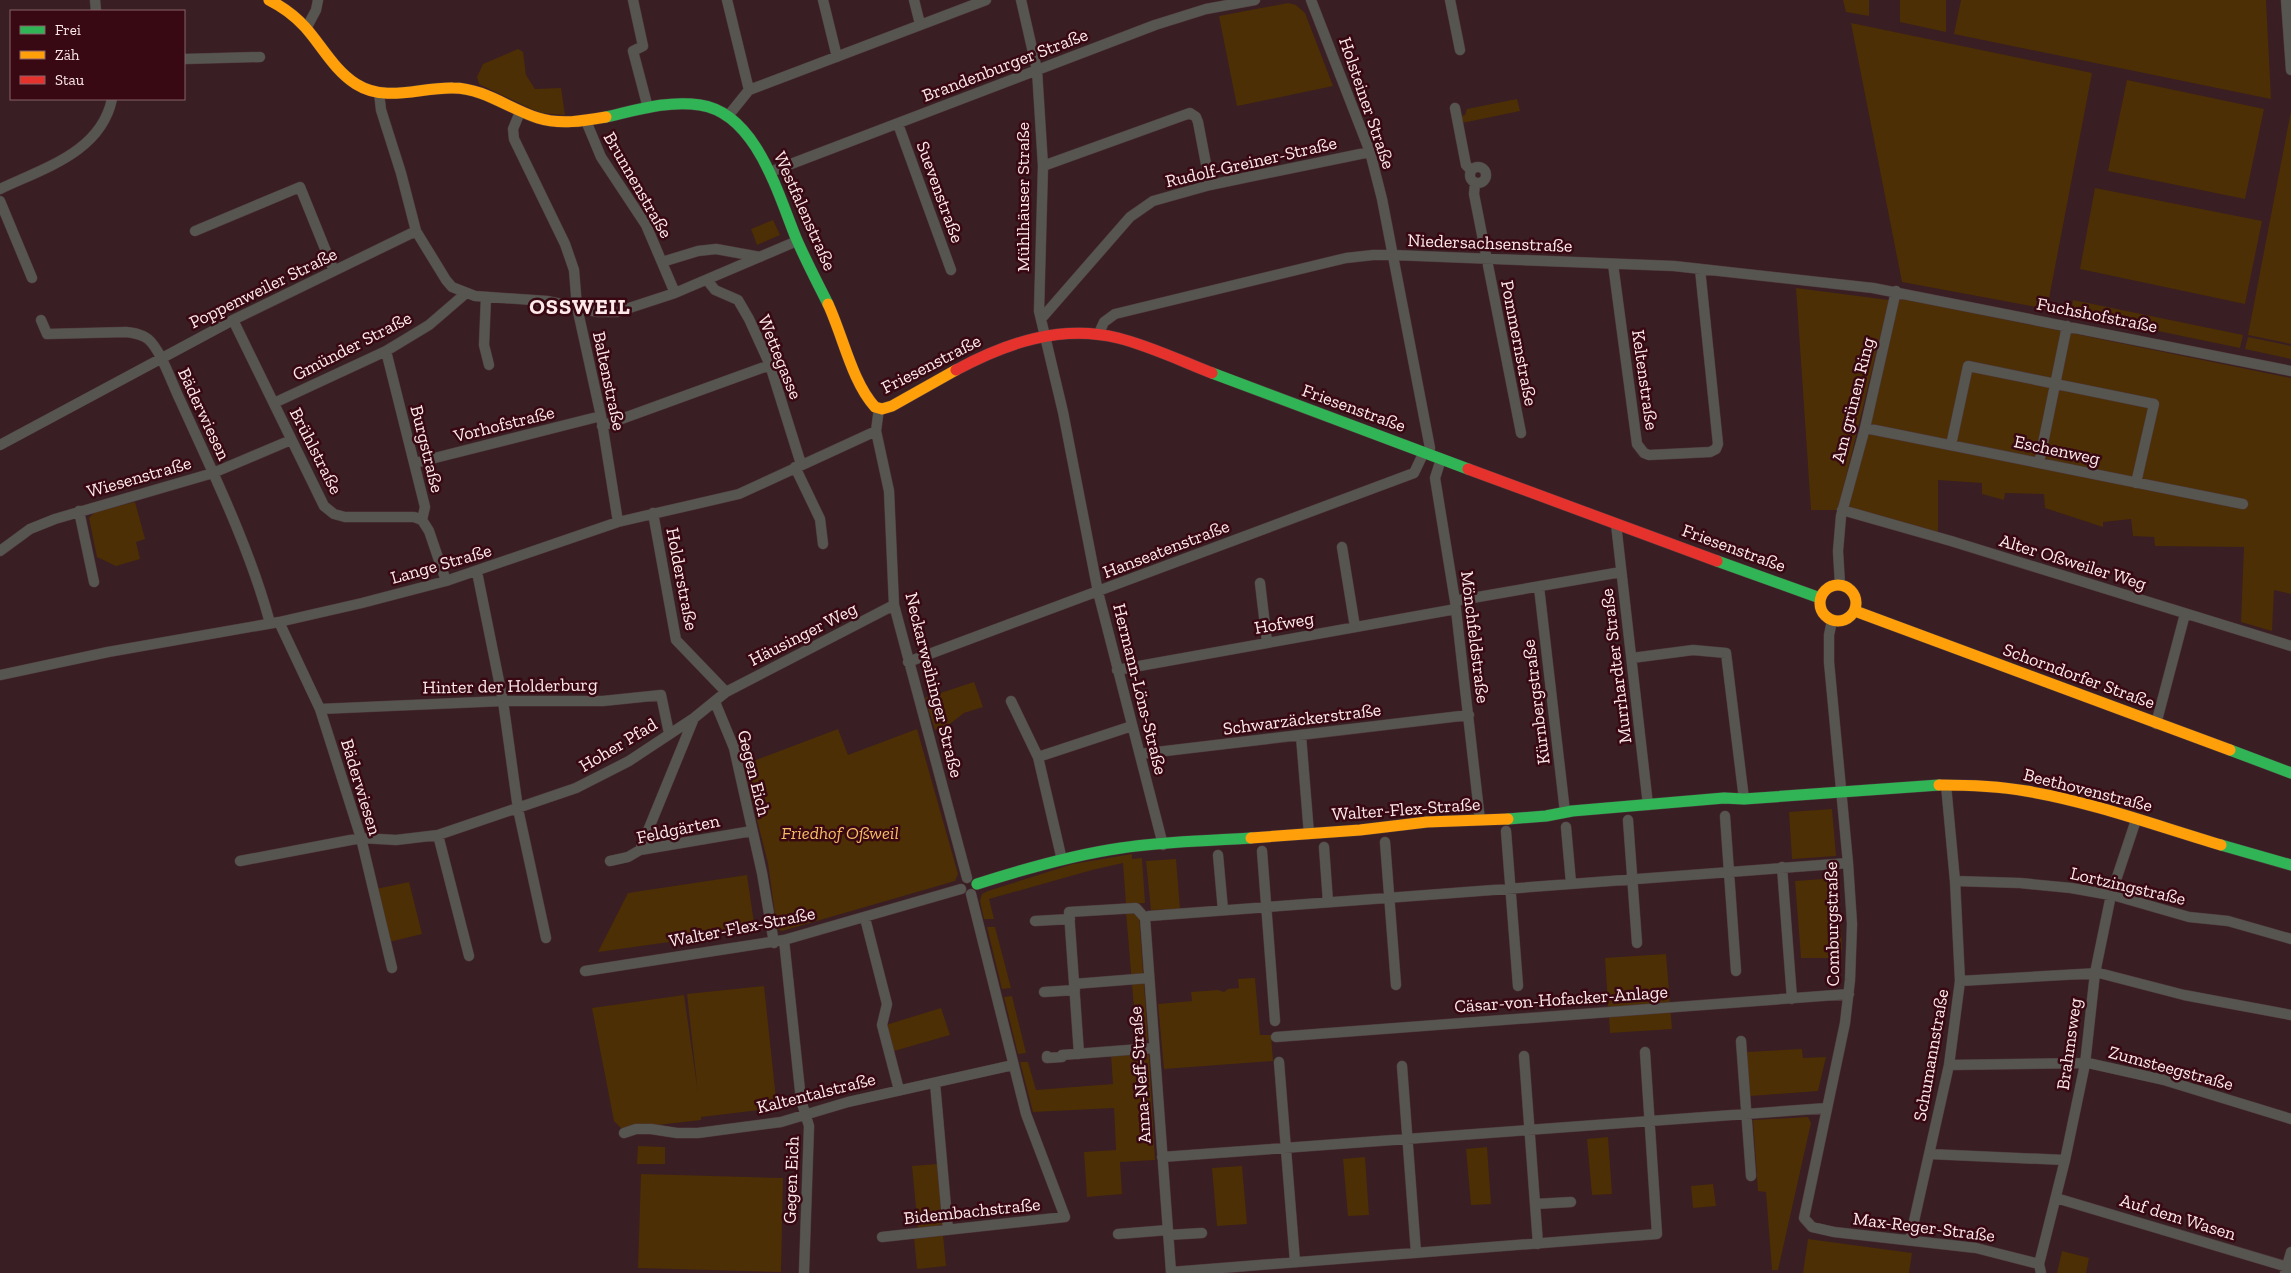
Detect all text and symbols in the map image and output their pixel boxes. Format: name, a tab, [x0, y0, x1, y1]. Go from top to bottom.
legend	[10, 10, 185, 100]
text: Frei	[55, 21, 81, 39]
street label: Brandenburger Straße	[919, 23, 1091, 107]
street label: Holsteiner Straße	[1334, 34, 1400, 172]
text: Zäh	[55, 46, 80, 64]
text: Stau	[55, 71, 85, 89]
street label: Mühlhäuser Straße	[1012, 122, 1034, 272]
street label: Brunnenstraße	[599, 128, 677, 242]
street label: Rudolf-Greiner-Straße	[1163, 132, 1339, 192]
street label: Suevenstraße	[911, 138, 969, 246]
street label: Westfalenstraße	[769, 148, 841, 274]
street label: Niedersachsenstraße	[1407, 229, 1573, 257]
street label: Poppenweiler Straße	[185, 243, 341, 333]
street label: Pommernstraße	[1496, 278, 1542, 408]
district label: OSSWEIL	[529, 293, 631, 320]
street label: Fuchshofstraße	[2035, 293, 2159, 337]
street label: Gmünder Straße	[289, 307, 415, 385]
street label: Wettegasse	[753, 312, 807, 402]
street label: Keltenstraße	[1627, 328, 1663, 432]
street label: Baltenstraße	[588, 329, 630, 433]
street label: Friesenstraße	[878, 330, 984, 398]
street label: Am grünen Ring	[1827, 335, 1879, 465]
street label: Bäderwiesen	[173, 364, 235, 464]
street label: Friesenstraße	[1299, 379, 1409, 437]
street label: Vorhofstraße	[450, 401, 557, 447]
street label: Burgstraße	[406, 403, 448, 495]
street label: Brühlstraße	[285, 404, 347, 498]
street label: Eschenweg	[2012, 430, 2102, 470]
street label: Wiesenstraße	[84, 452, 194, 502]
street label: Hanseatenstraße	[1100, 515, 1232, 583]
street label: Friesenstraße	[1679, 519, 1789, 577]
street label: Holderstraße	[661, 526, 703, 632]
street label: Alter Oßweiler Weg	[1997, 529, 2149, 595]
street label: Lange Straße	[388, 539, 494, 589]
street label: Mönchfeldstraße	[1456, 570, 1494, 704]
street label: Murrhardter Straße	[1596, 587, 1636, 745]
street label: Neckarweihinger Straße	[900, 590, 968, 780]
street label: Häusinger Weg	[745, 597, 861, 671]
street label: Hermann-Löns-Straße	[1108, 601, 1172, 777]
street label: Hofweg	[1253, 607, 1316, 639]
street label: Kürnbergstraße	[1517, 638, 1555, 766]
street label: Schorndorfer Straße	[2000, 638, 2158, 714]
street label: Hinter der Holderburg	[422, 673, 598, 699]
street label: Schwarzäckerstraße	[1222, 698, 1382, 740]
street label: Hoher Pfad	[575, 713, 661, 777]
street label: Gegen Eich	[733, 728, 775, 818]
street label: Bäderwiesen	[336, 736, 386, 838]
street label: Beethovenstraße	[2021, 763, 2155, 817]
street label: Walter-Flex-Straße	[1331, 793, 1481, 825]
street label: Feldgärten	[634, 809, 722, 849]
park label: Friedhof Oßweil	[781, 822, 899, 844]
street label: Comburgstraße	[1820, 862, 1844, 986]
street label: Lortzingstraße	[2068, 862, 2188, 910]
street label: Walter-Flex-Straße	[667, 902, 817, 952]
street label: Cäsar-von-Hofacker-Anlage	[1453, 981, 1669, 1017]
street label: Schumannstraße	[1909, 987, 1953, 1123]
street label: Brahmsweg	[2052, 997, 2086, 1091]
street label: Anna-Neff-Straße	[1124, 1006, 1156, 1144]
street label: Zumsteegstraße	[2106, 1041, 2236, 1095]
street label: Kaltentalstraße	[754, 1068, 878, 1118]
street label: Gegen Eich	[778, 1136, 804, 1224]
street label: Auf dem Wasen	[2117, 1189, 2239, 1245]
street label: Bidembachstraße	[902, 1193, 1042, 1229]
street label: Max-Reger-Straße	[1852, 1207, 1996, 1247]

